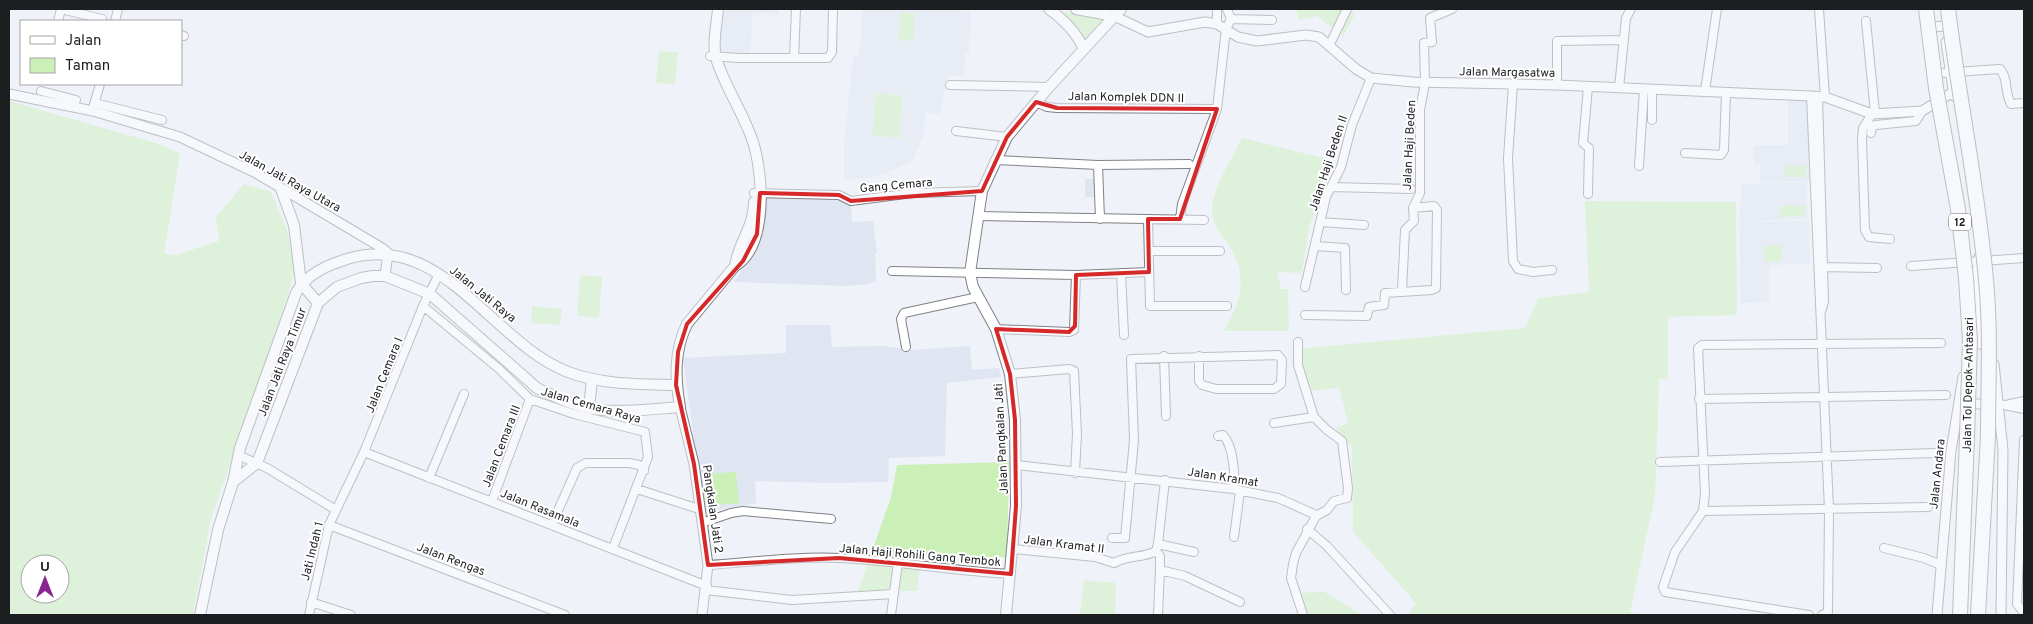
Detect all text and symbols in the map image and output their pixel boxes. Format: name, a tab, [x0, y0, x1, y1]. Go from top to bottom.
legend	[20, 20, 182, 85]
text: Jalan	[65, 32, 102, 51]
text: Taman	[65, 57, 110, 76]
street label: Jalan Margasatwa	[1459, 64, 1555, 82]
street label: Jalan Komplek DDN II	[1068, 89, 1184, 107]
street label: Jalan Haji Beden	[1400, 99, 1420, 191]
street label: Jalan Haji Beden II	[1306, 113, 1352, 213]
street label: Jalan Jati Raya Utara	[236, 147, 343, 217]
street label: Gang Cemara	[859, 175, 933, 197]
road number: 12	[1949, 213, 1971, 230]
street label: Jalan Jati Raya	[446, 263, 519, 327]
street label: Jalan Jati Raya Timur	[255, 305, 311, 419]
street label: Jalan Tol Depok–Antasari	[1960, 317, 1978, 453]
street label: Jalan Cemara I	[363, 335, 407, 416]
street label: Jalan Pangkalan Jati	[991, 383, 1013, 495]
street label: Jalan Cemara Raya	[539, 384, 643, 428]
street label: Jalan Cemara III	[479, 403, 525, 490]
street label: Jalan Andara	[1926, 438, 1950, 510]
street label: Pangkalan Jati 2	[698, 464, 726, 554]
street label: Jalan Kramat	[1186, 464, 1260, 492]
street label: Jalan Rasamala	[498, 486, 582, 532]
street label: Jati Indah 1	[298, 520, 328, 582]
street label: Jalan Kramat II	[1023, 532, 1105, 558]
street label: Jalan Rengas	[414, 540, 487, 580]
street label: Jalan Haji Rohili Gang Tembok	[838, 541, 1001, 571]
north arrow	[20, 554, 70, 604]
text: U	[40, 559, 50, 576]

